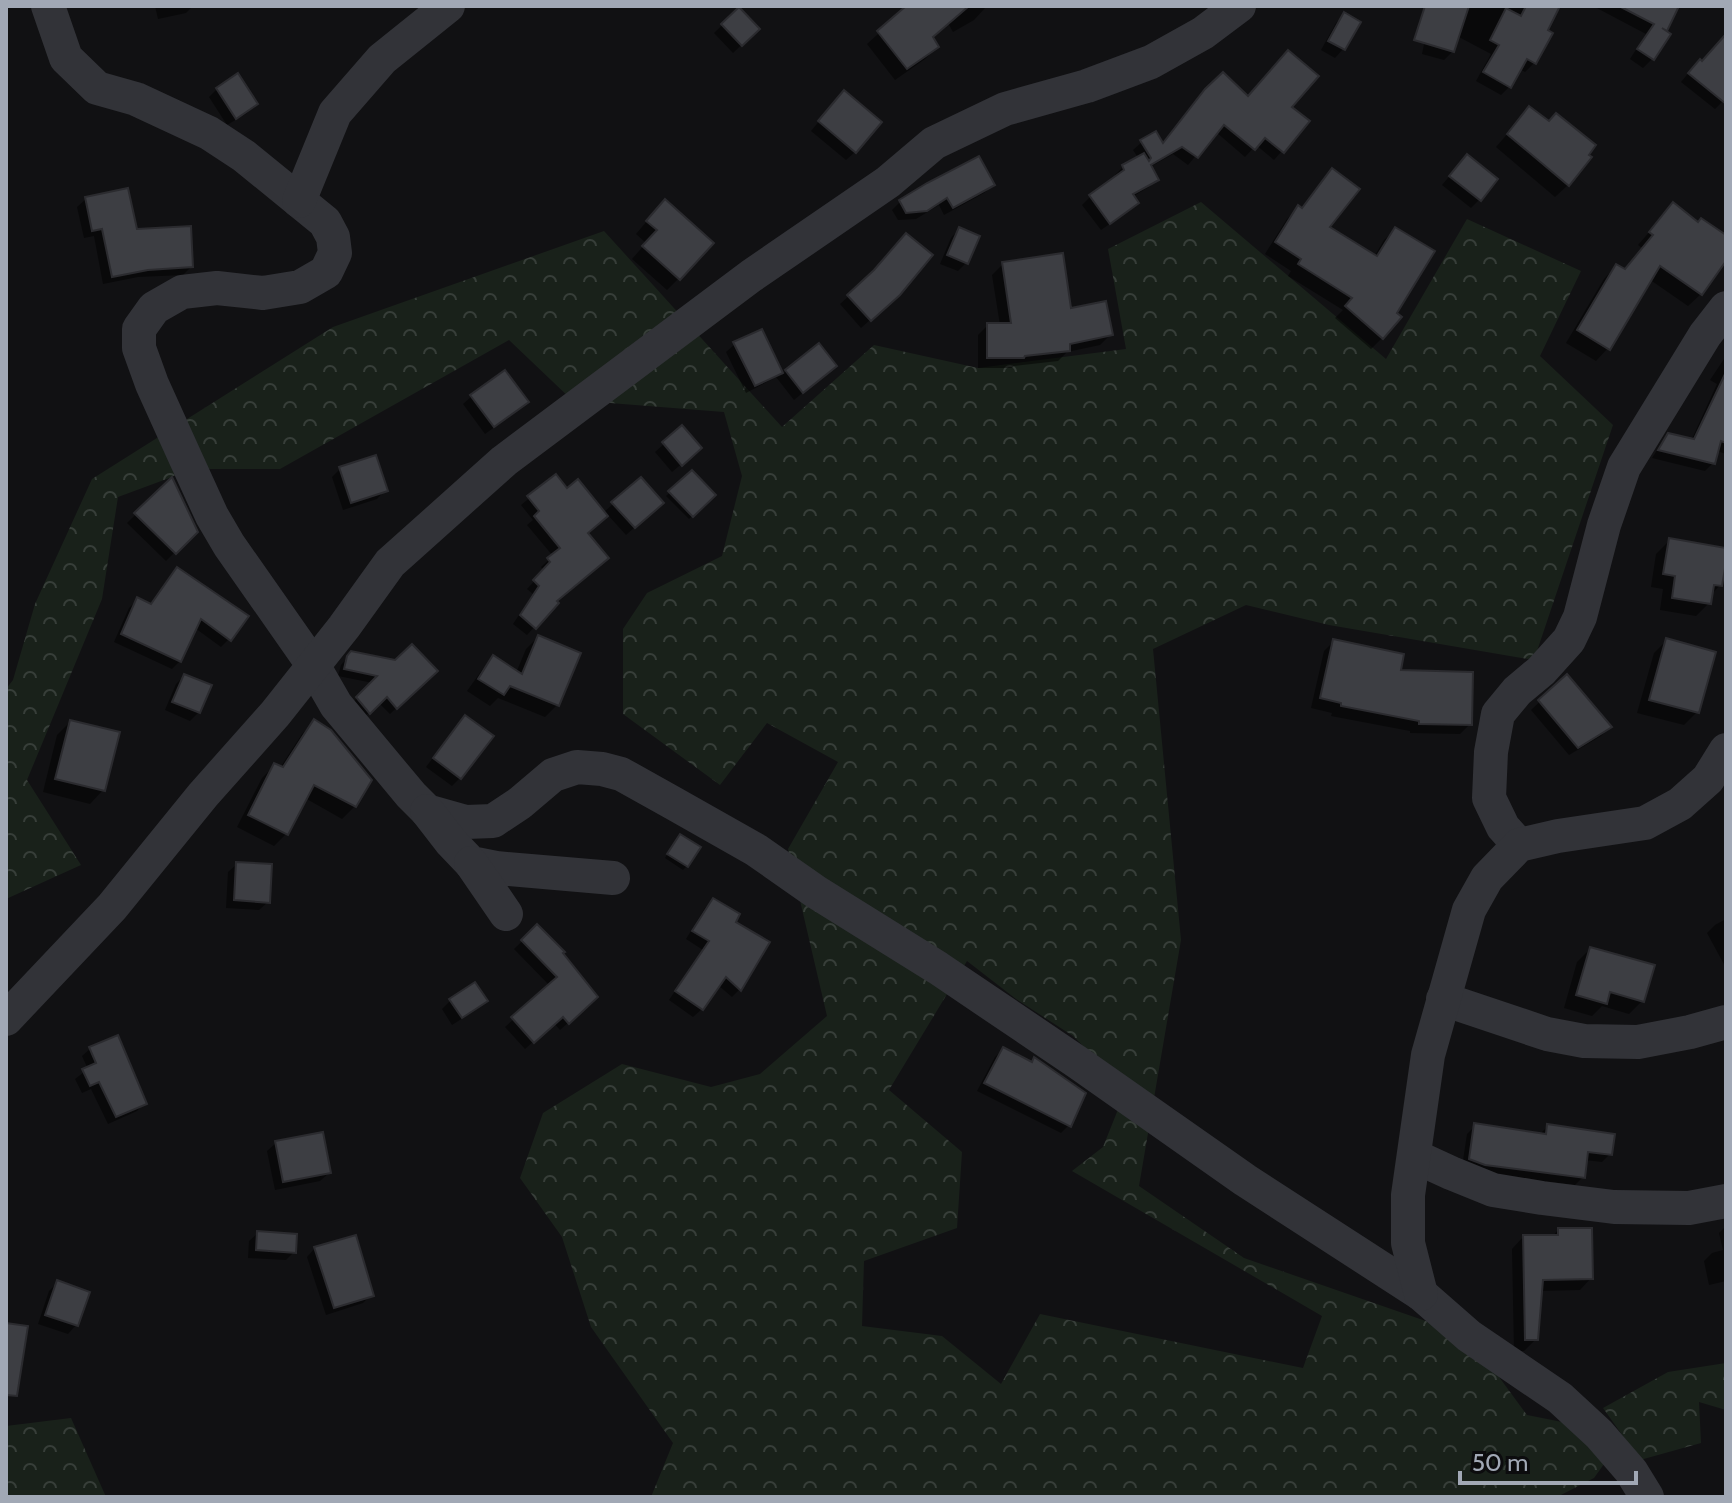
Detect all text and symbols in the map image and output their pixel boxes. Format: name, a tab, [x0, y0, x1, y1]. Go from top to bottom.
scale bar	[1460, 1435, 1636, 1485]
text: 50 m	[1472, 1448, 1528, 1477]

